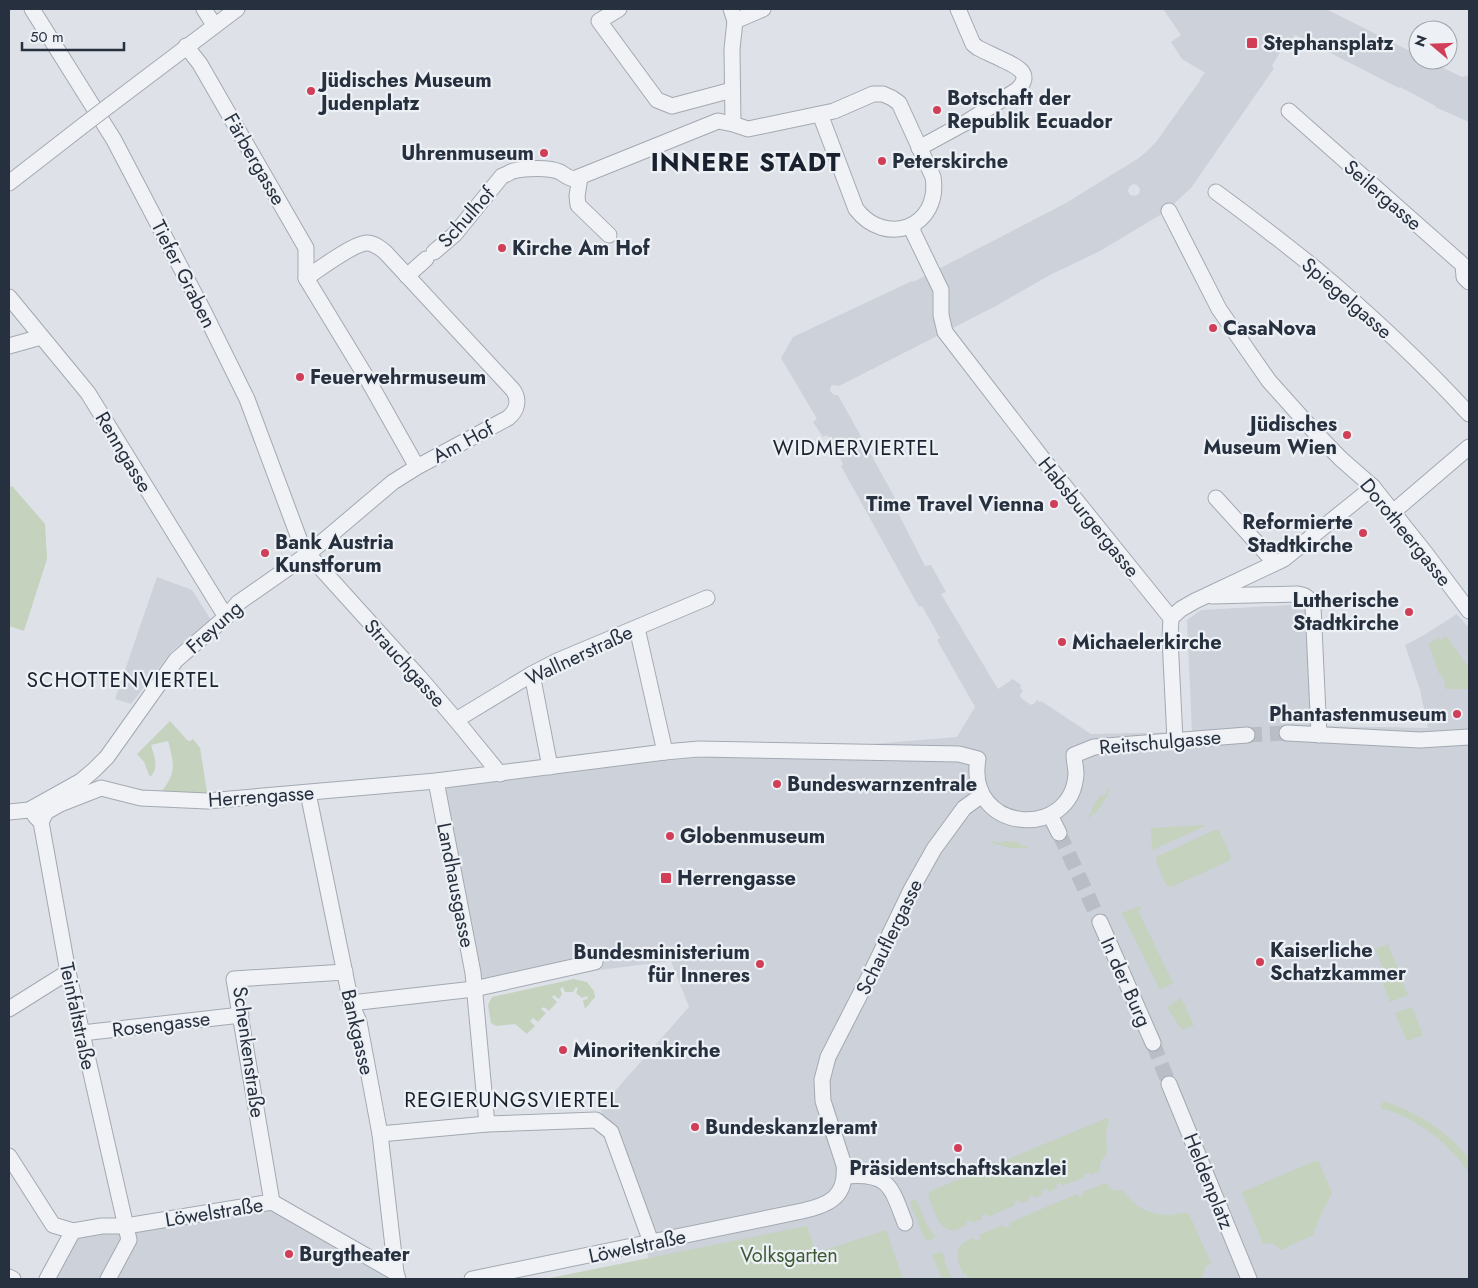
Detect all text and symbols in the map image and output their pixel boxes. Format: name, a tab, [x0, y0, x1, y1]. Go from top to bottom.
scale bar	[22, 20, 125, 52]
north arrow	[1408, 20, 1458, 70]
text: 50 m	[30, 26, 64, 48]
place label: Stephansplatz	[1263, 29, 1394, 58]
text: N	[1409, 32, 1432, 49]
marker: Stephansplatz	[1245, 36, 1259, 50]
place label: Jüdisches Museum Judenplatz	[317, 66, 492, 118]
place label: Botschaft der Republik Ecuador	[947, 84, 1113, 136]
marker: Jüdisches Museum Judenplatz	[305, 85, 317, 97]
marker: Botschaft der Republik Ecuador	[931, 104, 943, 116]
street label: Färbergasse	[216, 108, 293, 211]
place label: Uhrenmuseum	[401, 139, 534, 168]
district label: INNERE STADT	[651, 144, 841, 180]
marker: Uhrenmuseum	[538, 147, 550, 159]
place label: Peterskirche	[892, 147, 1008, 176]
street label: Seilergasse	[1337, 153, 1428, 238]
marker: Peterskirche	[876, 155, 888, 167]
street label: Schulhof	[431, 179, 503, 254]
street label: Tiefer Graben	[144, 215, 223, 333]
place label: Kirche Am Hof	[512, 234, 651, 263]
marker: Kirche Am Hof	[496, 242, 508, 254]
street label: Spiegelgasse	[1295, 251, 1398, 346]
place label: CasaNova	[1223, 314, 1316, 343]
marker: CasaNova	[1207, 322, 1219, 334]
place label: Feuerwehrmuseum	[310, 363, 486, 392]
marker: Feuerwehrmuseum	[294, 371, 306, 383]
street label: Renngasse	[88, 406, 159, 498]
place label: Jüdisches Museum Wien	[1203, 410, 1337, 462]
street label: Am Hof	[427, 414, 500, 471]
marker: Jüdisches Museum Wien	[1341, 429, 1353, 441]
district label: WIDMERVIERTEL	[773, 433, 939, 463]
street label: Habsburgergasse	[1031, 451, 1146, 584]
street label: Dorotheergasse	[1353, 472, 1458, 593]
place label: Time Travel Vienna	[866, 490, 1044, 519]
marker: Time Travel Vienna	[1048, 498, 1060, 510]
place label: Reformierte Stadtkirche	[1242, 508, 1353, 560]
marker: Reformierte Stadtkirche	[1357, 527, 1369, 539]
place label: Bank Austria Kunstforum	[275, 528, 394, 580]
marker: Bank Austria Kunstforum	[259, 547, 271, 559]
place label: Lutherische Stadtkirche	[1293, 586, 1399, 638]
street label: Freyung	[180, 594, 249, 661]
marker: Lutherische Stadtkirche	[1403, 606, 1415, 618]
street label: Strauchgasse	[357, 613, 452, 714]
street label: Wallnerstraße	[521, 618, 638, 693]
place label: Michaelerkirche	[1072, 628, 1222, 657]
marker: Michaelerkirche	[1056, 636, 1068, 648]
district label: SCHOTTENVIERTEL	[27, 665, 219, 695]
place label: Phantastenmuseum	[1269, 700, 1447, 729]
marker: Phantastenmuseum	[1451, 708, 1463, 720]
street label: Reitschulgasse	[1098, 723, 1222, 762]
place label: Bundeswarnzentrale	[787, 770, 977, 799]
street label: Herrengasse	[207, 778, 315, 815]
marker: Bundeswarnzentrale	[771, 778, 783, 790]
street label: Landhausgasse	[429, 820, 482, 950]
place label: Globenmuseum	[680, 822, 825, 851]
marker: Globenmuseum	[664, 830, 676, 842]
place label: Herrengasse	[677, 864, 796, 893]
marker: Herrengasse	[659, 871, 673, 885]
street label: Schauflergasse	[849, 874, 930, 1000]
street label: In der Burg	[1093, 933, 1158, 1032]
place label: Kaiserliche Schatzkammer	[1270, 936, 1407, 988]
place label: Bundesministerium für Inneres	[573, 938, 750, 990]
marker: Kaiserliche Schatzkammer	[1254, 956, 1266, 968]
marker: Bundesministerium für Inneres	[754, 958, 766, 970]
street label: Teinfaltstraße	[52, 960, 103, 1072]
street label: Schenkenstraße	[225, 985, 272, 1119]
street label: Bankgasse	[334, 986, 381, 1078]
street label: Rosengasse	[110, 1004, 212, 1045]
place label: Minoritenkirche	[573, 1036, 720, 1065]
marker: Minoritenkirche	[557, 1044, 569, 1056]
district label: REGIERUNGSVIERTEL	[404, 1085, 620, 1115]
place label: Bundeskanzleramt	[705, 1113, 878, 1142]
marker: Bundeskanzleramt	[689, 1121, 701, 1133]
street label: Heldenplatz	[1176, 1129, 1241, 1233]
marker: Präsidentschaftskanzlei	[952, 1142, 964, 1154]
place label: Präsidentschaftskanzlei	[849, 1154, 1067, 1183]
street label: Löwelstraße	[163, 1190, 265, 1235]
street label: Löwelstraße	[586, 1222, 688, 1271]
place label: Burgtheater	[299, 1240, 411, 1269]
park label: Volksgarten	[740, 1241, 838, 1270]
marker: Burgtheater	[283, 1248, 295, 1260]

